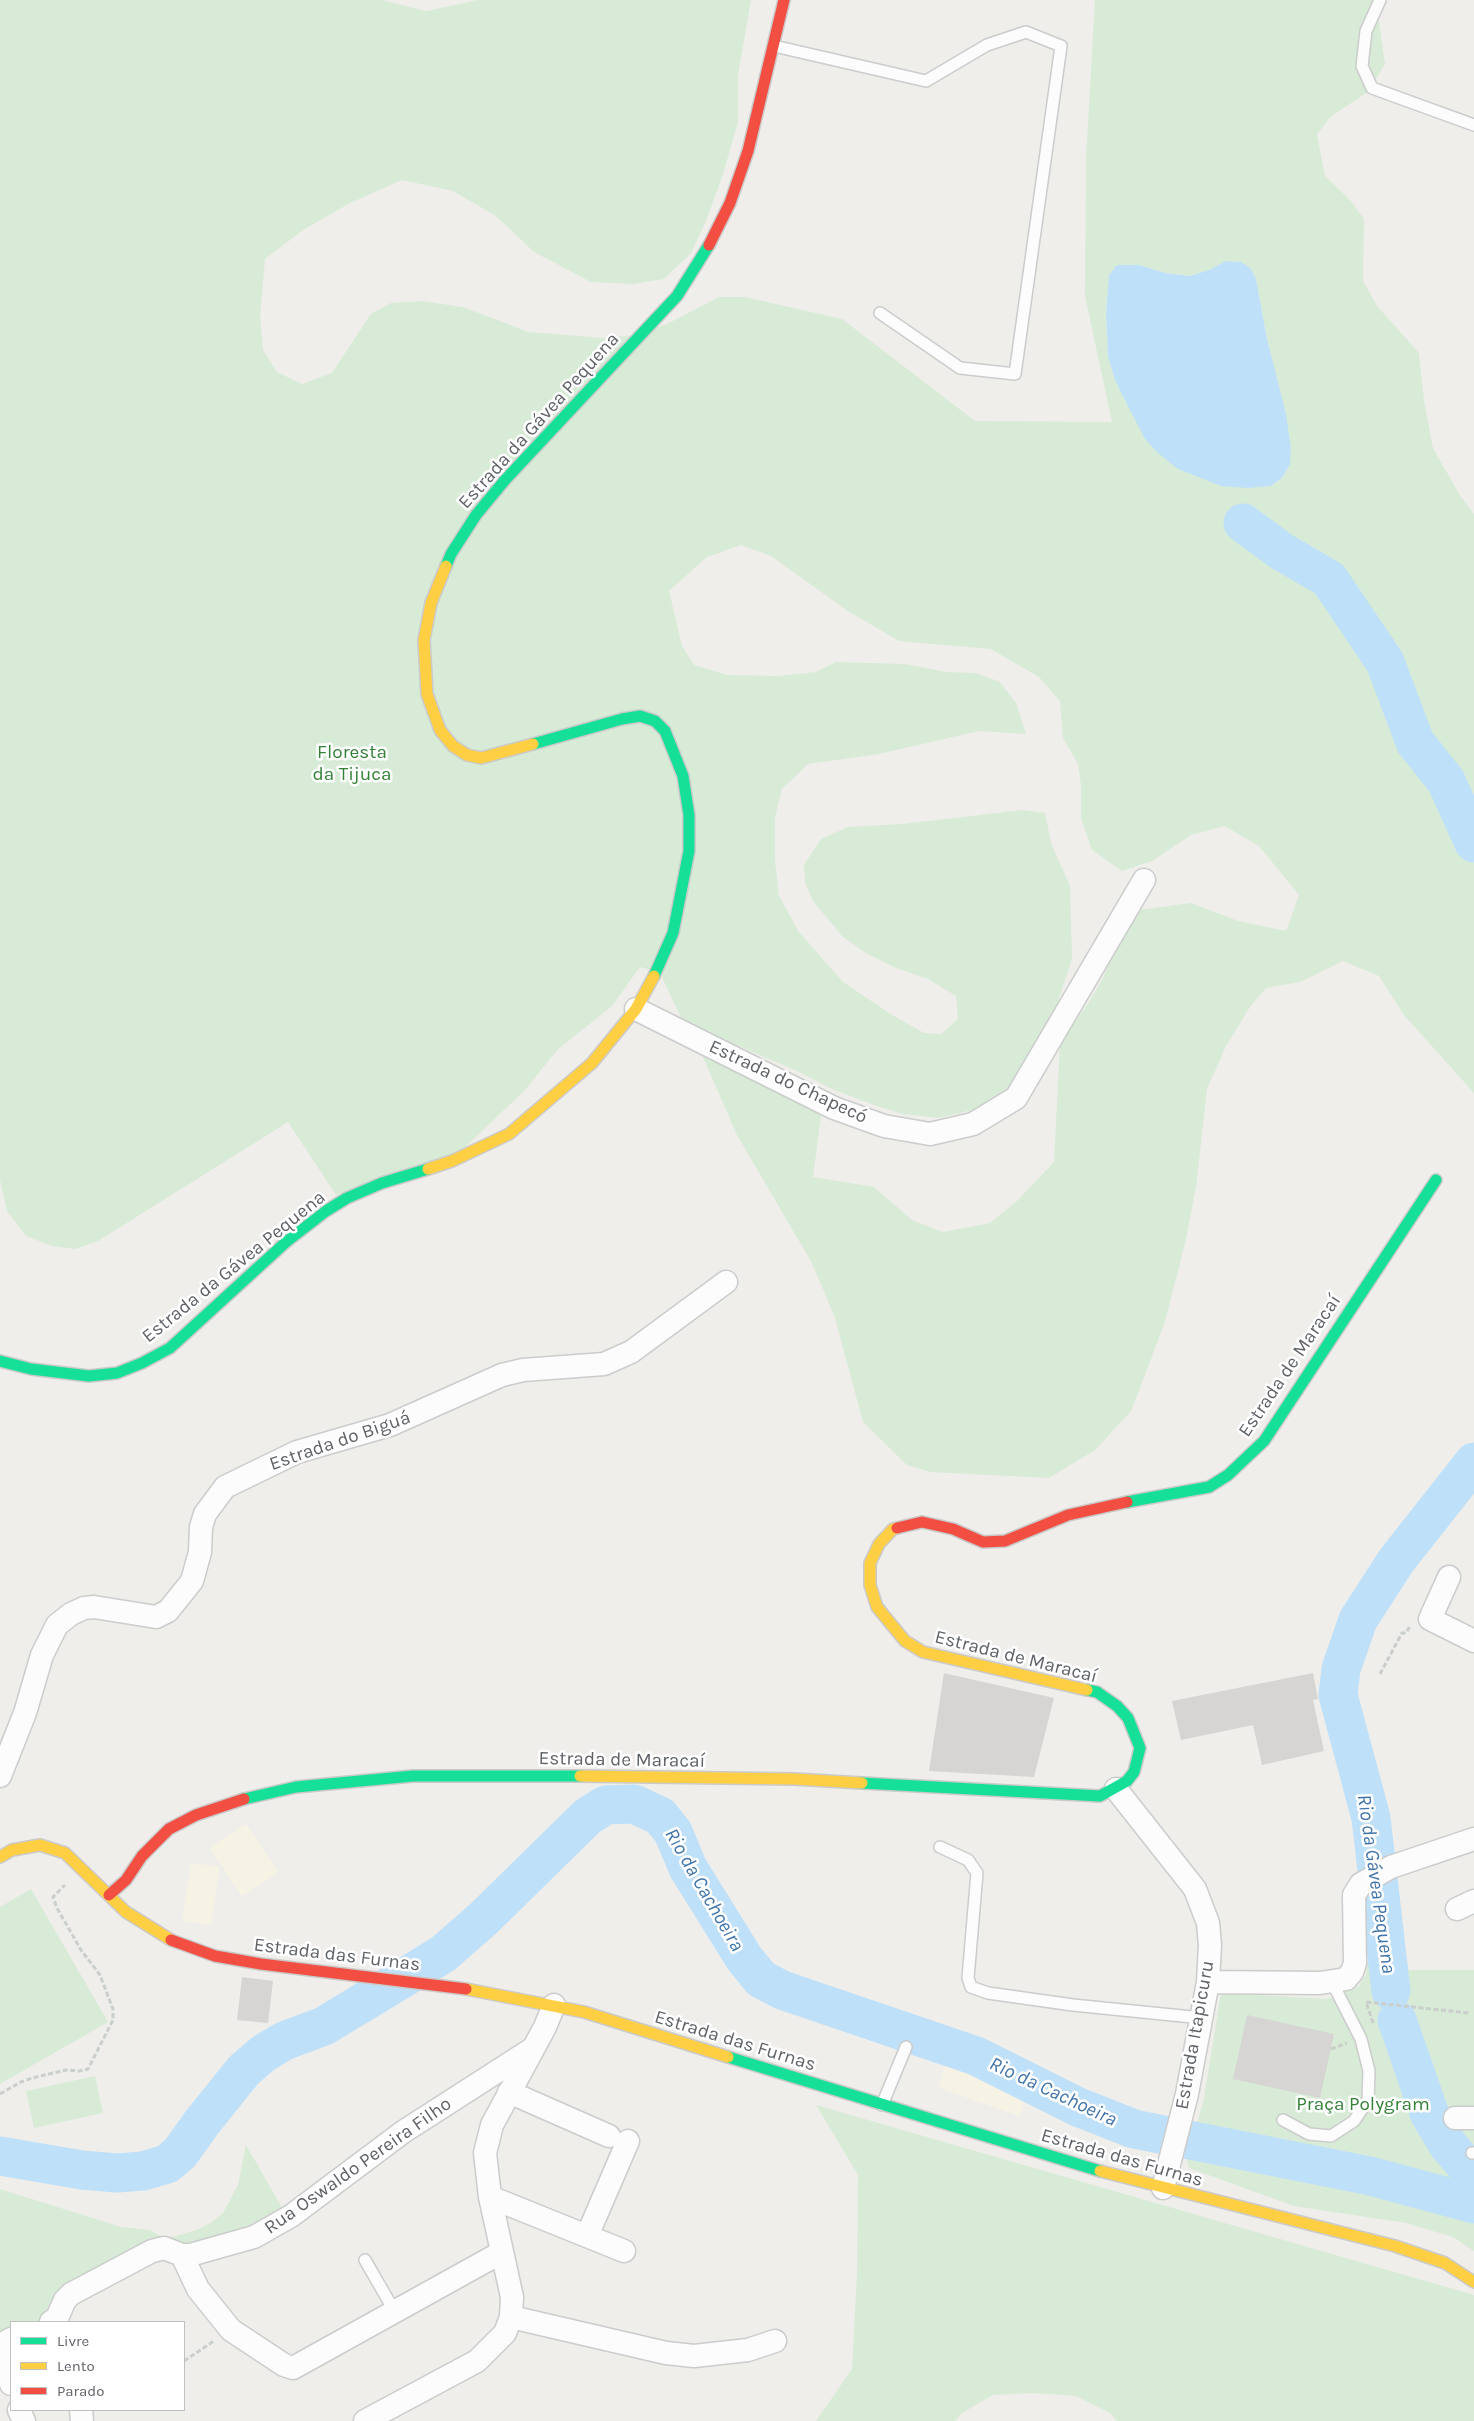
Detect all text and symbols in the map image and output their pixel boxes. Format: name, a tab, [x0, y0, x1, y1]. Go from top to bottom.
street label: Estrada da Gávea Pequena	[454, 328, 624, 514]
park label: Floresta da Tijuca	[312, 742, 392, 786]
street label: Estrada do Chapecó	[705, 1035, 871, 1129]
street label: Estrada da Gávea Pequena	[138, 1186, 330, 1348]
street label: Estrada de Maracaí	[1234, 1291, 1346, 1441]
street label: Estrada do Biguá	[266, 1406, 414, 1476]
street label: Estrada de Maracaí	[932, 1626, 1100, 1688]
street label: Estrada de Maracaí	[538, 1747, 706, 1773]
water label: Rio da Gávea Pequena	[1352, 1793, 1400, 1975]
water label: Rio da Cachoeira	[659, 1824, 749, 1956]
street label: Estrada das Furnas	[253, 1933, 421, 1977]
street label: Estrada Itapicuru	[1171, 1959, 1219, 2111]
street label: Estrada das Furnas	[652, 2006, 818, 2076]
water label: Rio da Cachoeira	[985, 2052, 1121, 2132]
street label: Rua Oswaldo Pereira Filho	[260, 2093, 456, 2239]
park label: Praça Polygram	[1296, 2094, 1430, 2116]
street label: Estrada das Furnas	[1038, 2124, 1206, 2192]
legend	[10, 2321, 185, 2411]
text: Livre	[57, 2332, 89, 2350]
text: Lento	[57, 2357, 95, 2375]
text: Parado	[57, 2382, 104, 2400]

